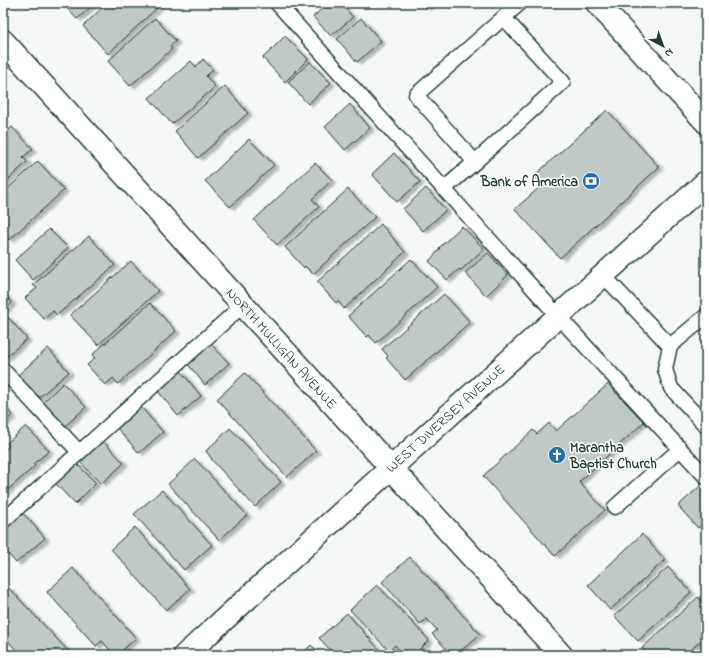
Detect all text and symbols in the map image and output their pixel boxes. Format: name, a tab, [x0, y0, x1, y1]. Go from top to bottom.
north arrow	[643, 26, 683, 66]
text: N	[661, 44, 677, 61]
bank icon: Bank of America	[581, 171, 601, 191]
place label: Bank of America	[480, 172, 578, 193]
street label: NORTH MULLIGAN AVENUE	[221, 284, 341, 414]
street label: WEST DIVERSEY AVENUE	[382, 360, 510, 478]
place label: Marantha Baptist Church	[569, 438, 657, 475]
church icon: Marantha Baptist Church	[547, 445, 567, 465]

